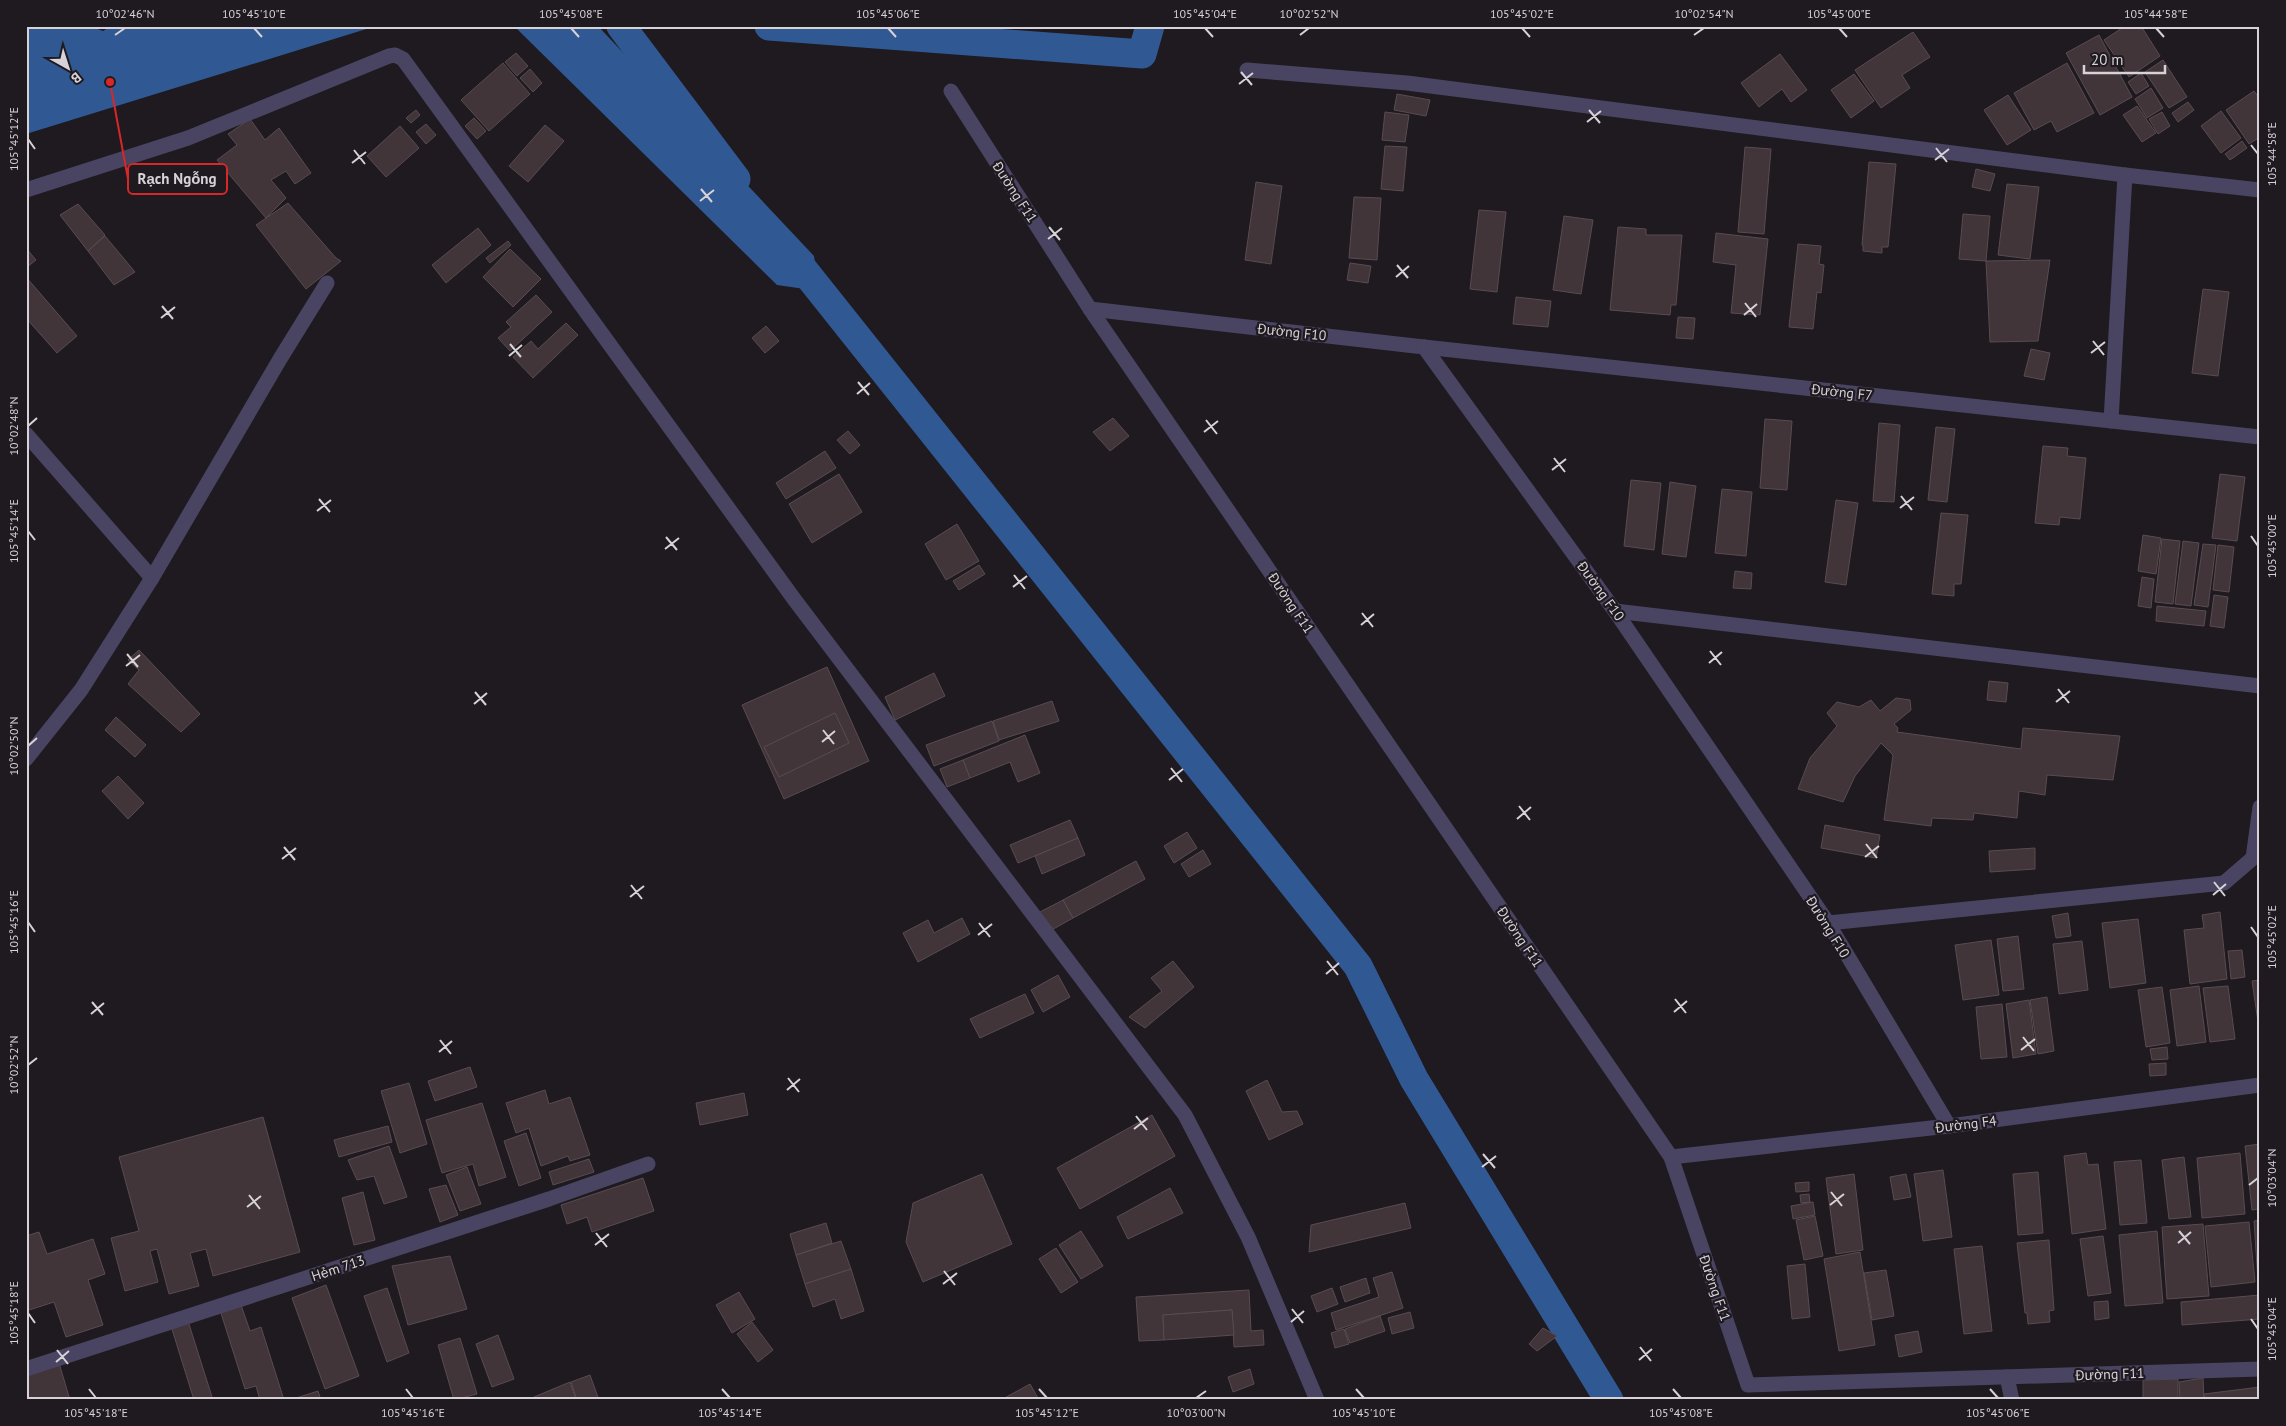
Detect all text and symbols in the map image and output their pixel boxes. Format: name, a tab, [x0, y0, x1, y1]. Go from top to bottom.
text: 10°02'46"N	[95, 6, 155, 21]
text: 105°45'10"E	[222, 6, 286, 21]
text: 105°45'08"E	[539, 6, 603, 21]
text: 105°45'06"E	[856, 6, 920, 21]
text: 105°45'04"E	[1173, 6, 1237, 21]
text: 10°02'52"N	[1279, 6, 1339, 21]
text: 105°45'02"E	[1490, 6, 1554, 21]
text: 10°02'54"N	[1674, 6, 1734, 21]
text: 105°45'00"E	[1807, 6, 1871, 21]
text: 105°44'58"E	[2124, 6, 2188, 21]
north arrow	[42, 42, 92, 92]
scale bar	[2084, 42, 2165, 74]
text: 20 m	[2091, 50, 2124, 69]
text: B	[67, 69, 85, 88]
text: 105°45'12"E	[6, 107, 21, 171]
text: 105°44'58"E	[2264, 122, 2279, 186]
street label: Đường F11	[988, 157, 1041, 226]
callout: Rạch Ngỗng	[128, 164, 227, 194]
text: Rạch Ngỗng	[137, 169, 217, 188]
street label: Đường F10	[1256, 319, 1328, 345]
street label: Đường F7	[1809, 380, 1874, 404]
text: 10°02'48"N	[6, 396, 21, 456]
text: 105°45'14"E	[6, 499, 21, 563]
text: 105°45'00"E	[2264, 514, 2279, 578]
street label: Đường F10	[1573, 557, 1629, 625]
street label: Đường F11	[1264, 568, 1318, 637]
text: 10°02'50"N	[6, 716, 21, 776]
text: 105°45'16"E	[6, 890, 21, 954]
street label: Đường F10	[1802, 892, 1854, 961]
street label: Đường F11	[1493, 902, 1547, 971]
text: 105°45'02"E	[2264, 905, 2279, 969]
text: 10°02'52"N	[6, 1035, 21, 1095]
street label: Đường F4	[1933, 1111, 1998, 1137]
text: 10°03'04"N	[2264, 1148, 2279, 1208]
street label: Hẻm 713	[309, 1251, 367, 1285]
street label: Đường F11	[1695, 1251, 1735, 1324]
text: 105°45'18"E	[6, 1281, 21, 1345]
text: 105°45'04"E	[2264, 1297, 2279, 1361]
street label: Đường F11	[2074, 1364, 2145, 1384]
text: 105°45'18"E	[64, 1405, 128, 1420]
text: 105°45'16"E	[381, 1405, 445, 1420]
text: 105°45'14"E	[698, 1405, 762, 1420]
text: 105°45'12"E	[1015, 1405, 1079, 1420]
text: 10°03'00"N	[1166, 1405, 1226, 1420]
text: 105°45'10"E	[1332, 1405, 1396, 1420]
text: 105°45'08"E	[1649, 1405, 1713, 1420]
text: 105°45'06"E	[1966, 1405, 2030, 1420]

